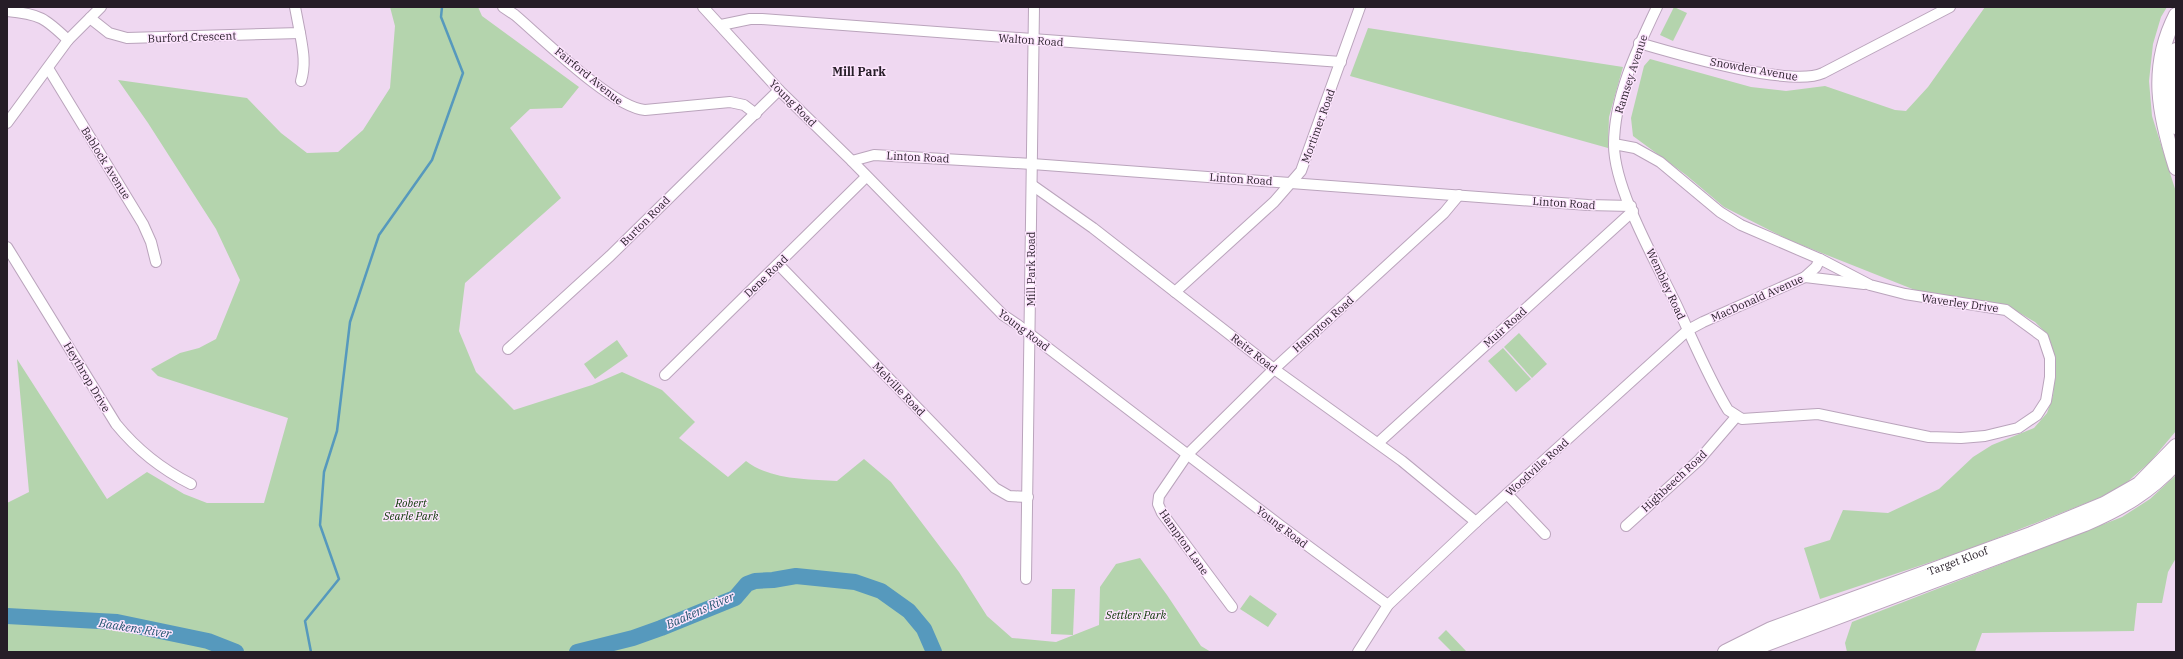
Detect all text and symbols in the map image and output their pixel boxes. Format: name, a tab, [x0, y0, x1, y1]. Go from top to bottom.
street label: Burford Crescent	[147, 28, 237, 46]
street label: Walton Road	[998, 31, 1064, 49]
street label: Ramsey Avenue	[1612, 33, 1650, 115]
street label: Fairford Avenue	[552, 44, 626, 108]
street label: Snowden Avenue	[1709, 54, 1799, 84]
district label: Mill Park	[832, 64, 886, 79]
street label: Young Road	[766, 76, 820, 130]
street label: Mortimer Road	[1298, 87, 1338, 165]
street label: Bablock Avenue	[78, 124, 134, 202]
street label: Linton Road	[886, 148, 950, 166]
street label: Linton Road	[1209, 170, 1273, 188]
street label: Burton Road	[617, 193, 673, 249]
street label: Linton Road	[1532, 194, 1596, 212]
street label: Mill Park Road	[1024, 231, 1038, 307]
street label: Wembley Road	[1643, 246, 1689, 322]
street label: Dene Road	[741, 252, 791, 300]
street label: MacDonald Avenue	[1709, 271, 1805, 325]
street label: Waverley Drive	[1921, 291, 2000, 315]
street label: Hampton Road	[1289, 293, 1357, 355]
street label: Muir Road	[1480, 304, 1530, 350]
street label: Young Road	[995, 306, 1053, 354]
street label: Reitz Road	[1228, 331, 1280, 376]
street label: Heythrop Drive	[61, 339, 113, 415]
street label: Melville Road	[870, 359, 928, 419]
street label: Woodville Road	[1503, 435, 1572, 499]
street label: Highbeech Road	[1638, 447, 1710, 515]
park label: Robert Searle Park	[383, 496, 439, 523]
street label: Young Road	[1253, 503, 1311, 551]
street label: Hampton Lane	[1156, 506, 1212, 578]
street label: Target Kloof	[1925, 543, 1991, 578]
water label: Baakens River	[663, 588, 737, 632]
park label: Settlers Park	[1105, 608, 1167, 622]
water label: Baakens River	[97, 615, 173, 641]

